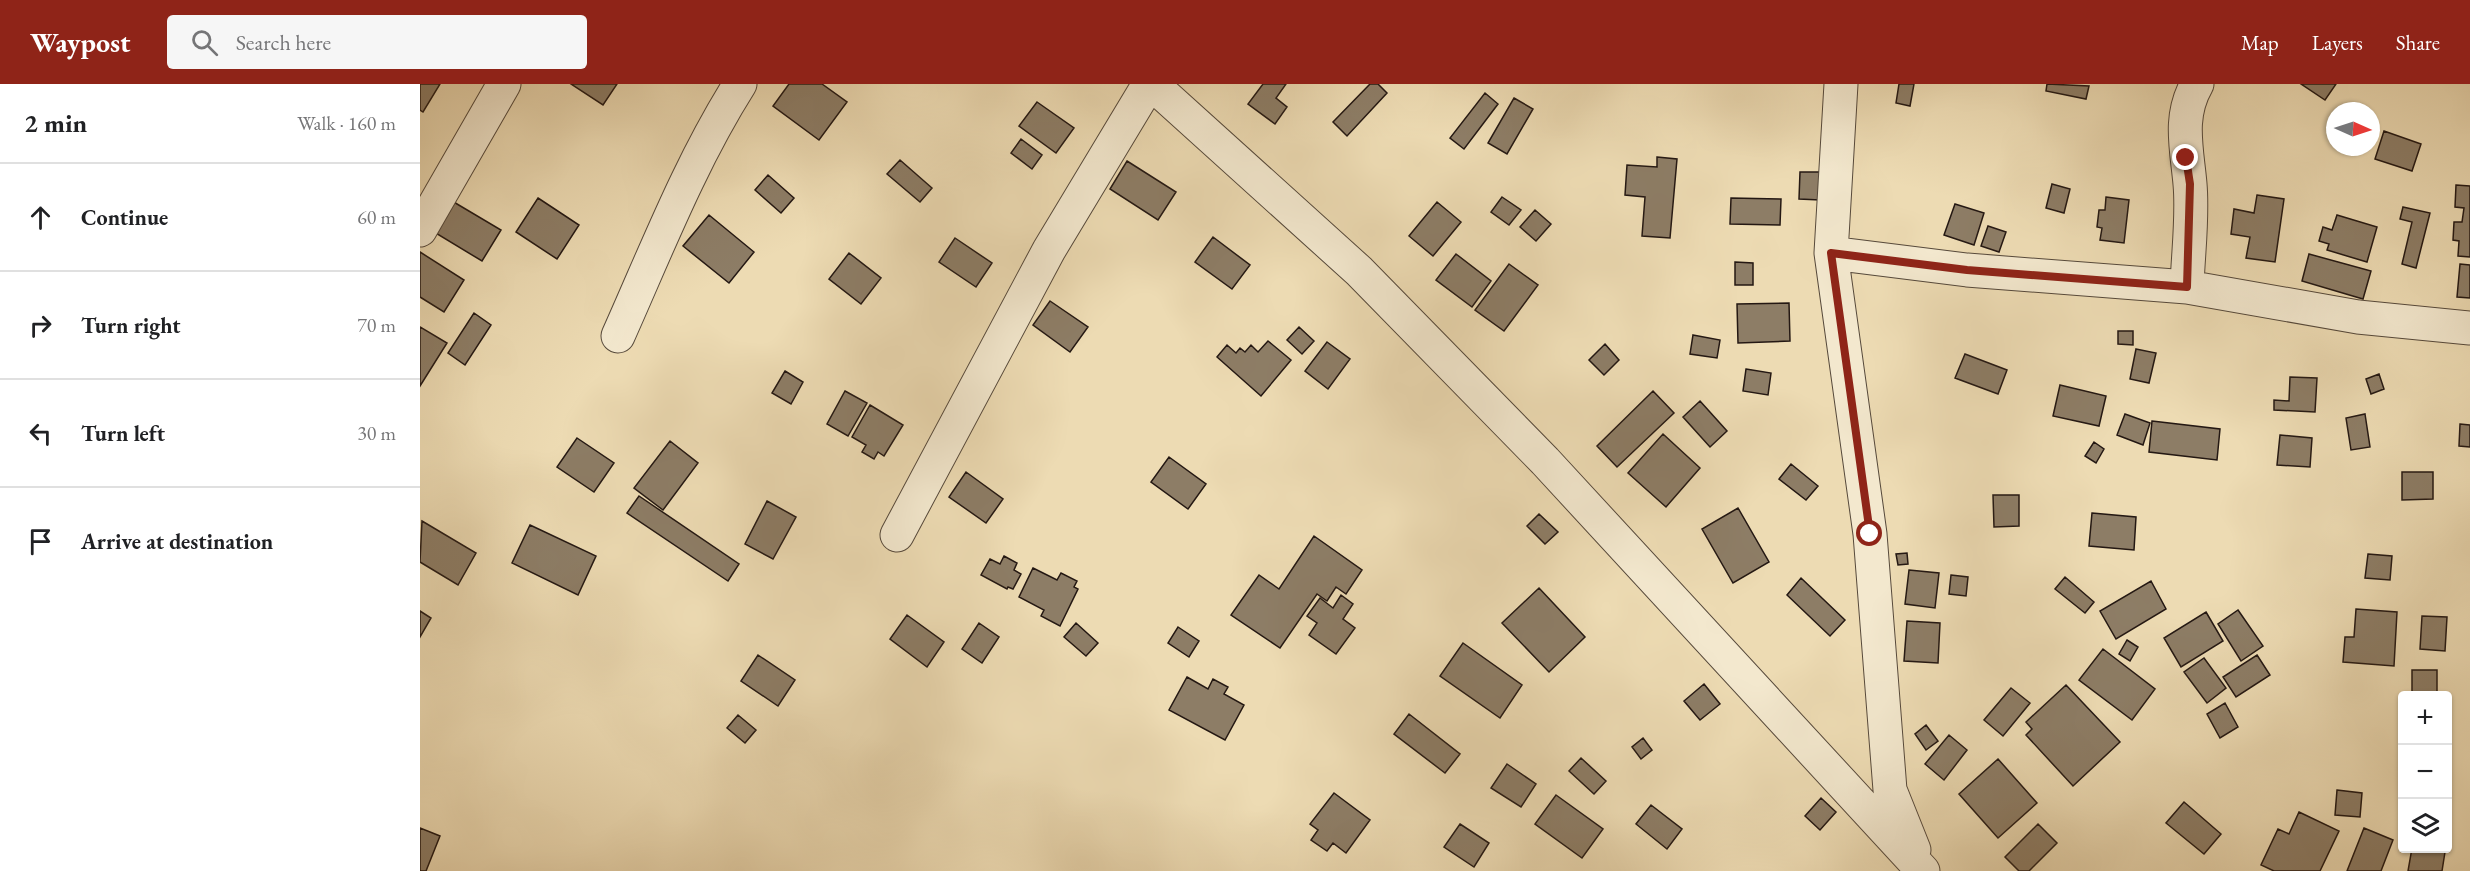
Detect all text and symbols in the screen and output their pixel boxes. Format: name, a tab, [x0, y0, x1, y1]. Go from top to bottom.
search box	[167, 15, 587, 69]
text: Waypost	[30, 24, 131, 60]
icon: search	[188, 26, 221, 59]
text: Search here	[236, 28, 331, 57]
text: Map	[2241, 29, 2279, 56]
text: Layers	[2312, 29, 2363, 56]
text: Share	[2396, 29, 2440, 56]
north arrow	[2326, 102, 2380, 156]
text: 2 min	[24, 106, 87, 140]
text: Walk · 160 m	[297, 110, 396, 136]
route end	[2172, 144, 2198, 170]
icon: ahead	[24, 201, 57, 234]
text: Continue	[81, 203, 168, 232]
text: 60 m	[357, 204, 396, 230]
icon: right	[24, 309, 57, 342]
text: Turn right	[81, 311, 180, 340]
text: 70 m	[357, 312, 396, 338]
icon: left	[24, 417, 57, 450]
text: Turn left	[81, 419, 165, 448]
text: 30 m	[357, 420, 396, 446]
route start	[1856, 520, 1882, 546]
icon: arrive	[24, 525, 57, 558]
text: Arrive at destination	[81, 527, 273, 556]
map controls	[2398, 691, 2452, 853]
button: +	[2398, 691, 2452, 745]
button: −	[2398, 745, 2452, 799]
button: layers	[2398, 799, 2452, 853]

